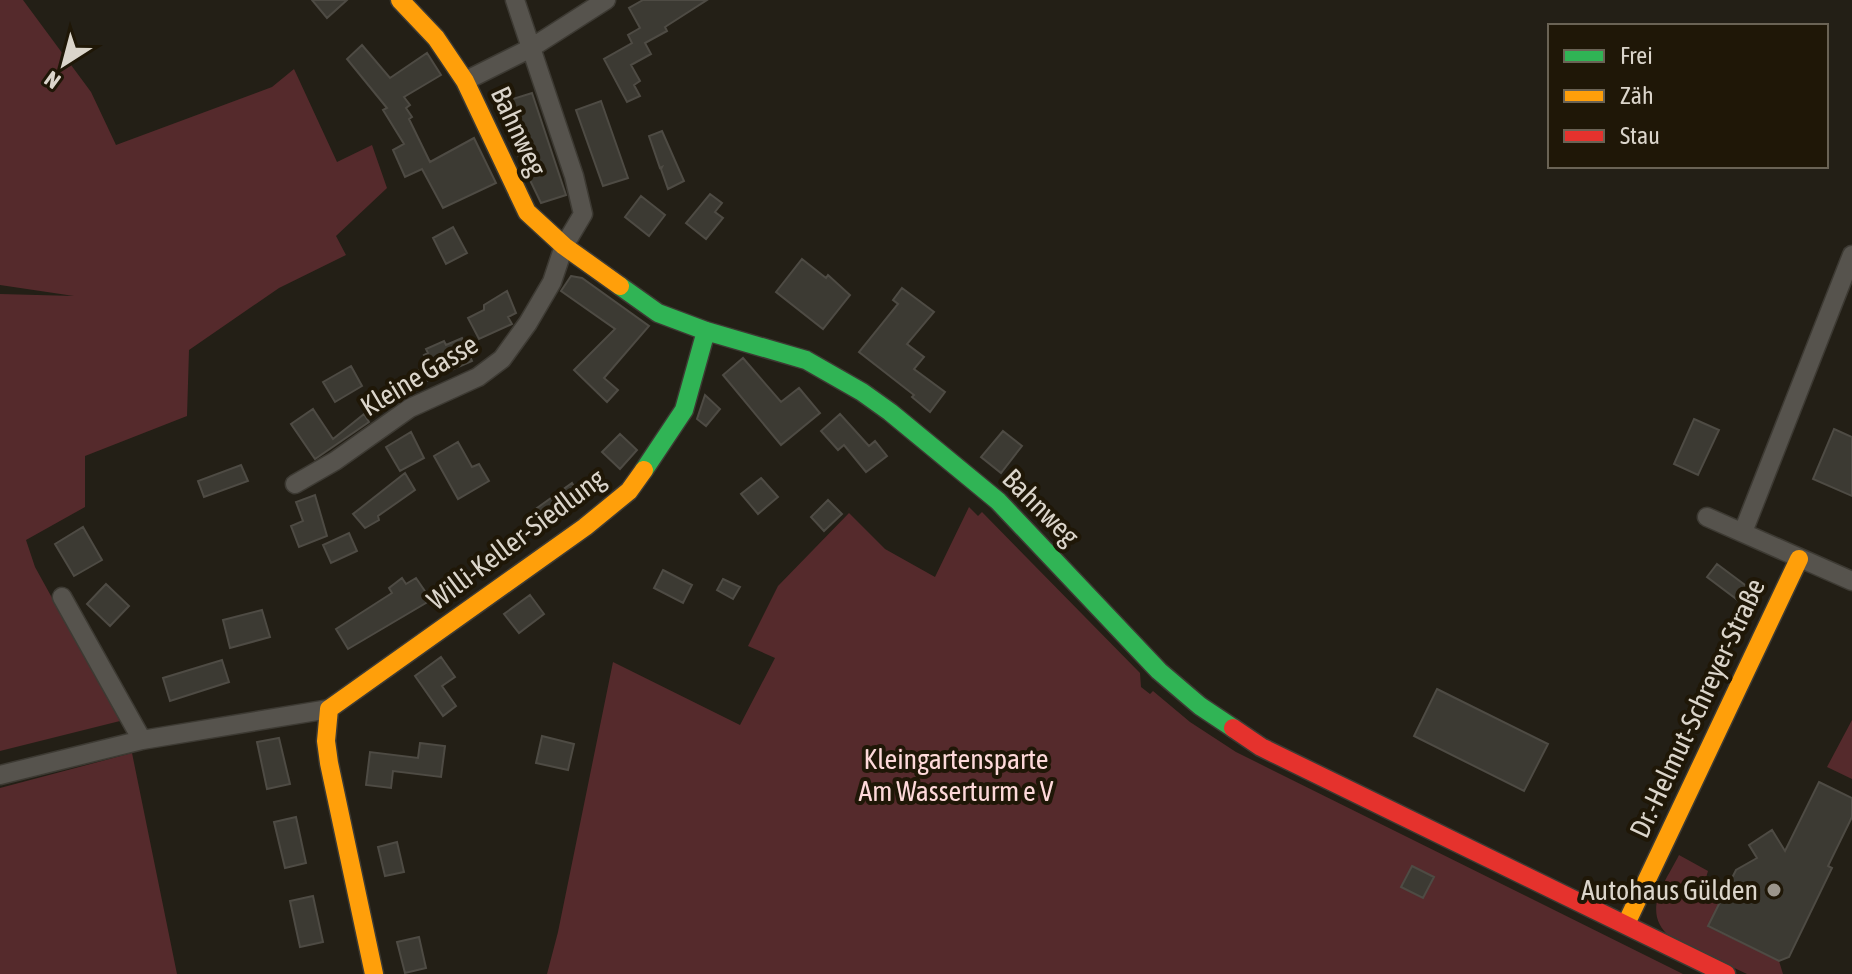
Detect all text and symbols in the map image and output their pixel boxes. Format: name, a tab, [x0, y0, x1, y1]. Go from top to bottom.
north arrow	[24, 24, 104, 104]
legend	[1548, 24, 1828, 168]
text: Frei	[1620, 42, 1653, 69]
text: N	[39, 66, 65, 95]
street label: Bahnweg	[485, 81, 553, 181]
text: Zäh	[1620, 82, 1654, 109]
text: Stau	[1620, 122, 1660, 149]
street label: Kleine Gasse	[355, 328, 483, 422]
street label: Willi-Keller-Siedlung	[421, 462, 611, 616]
street label: Bahnweg	[996, 462, 1086, 552]
street label: Dr.-Helmut-Schreyer-Straße	[1623, 573, 1771, 843]
park label: Kleingartensparte Am Wasserturm e V	[859, 743, 1054, 807]
place label: Autohaus Gülden	[1581, 874, 1758, 906]
marker: Autohaus Gülden	[1765, 881, 1783, 899]

